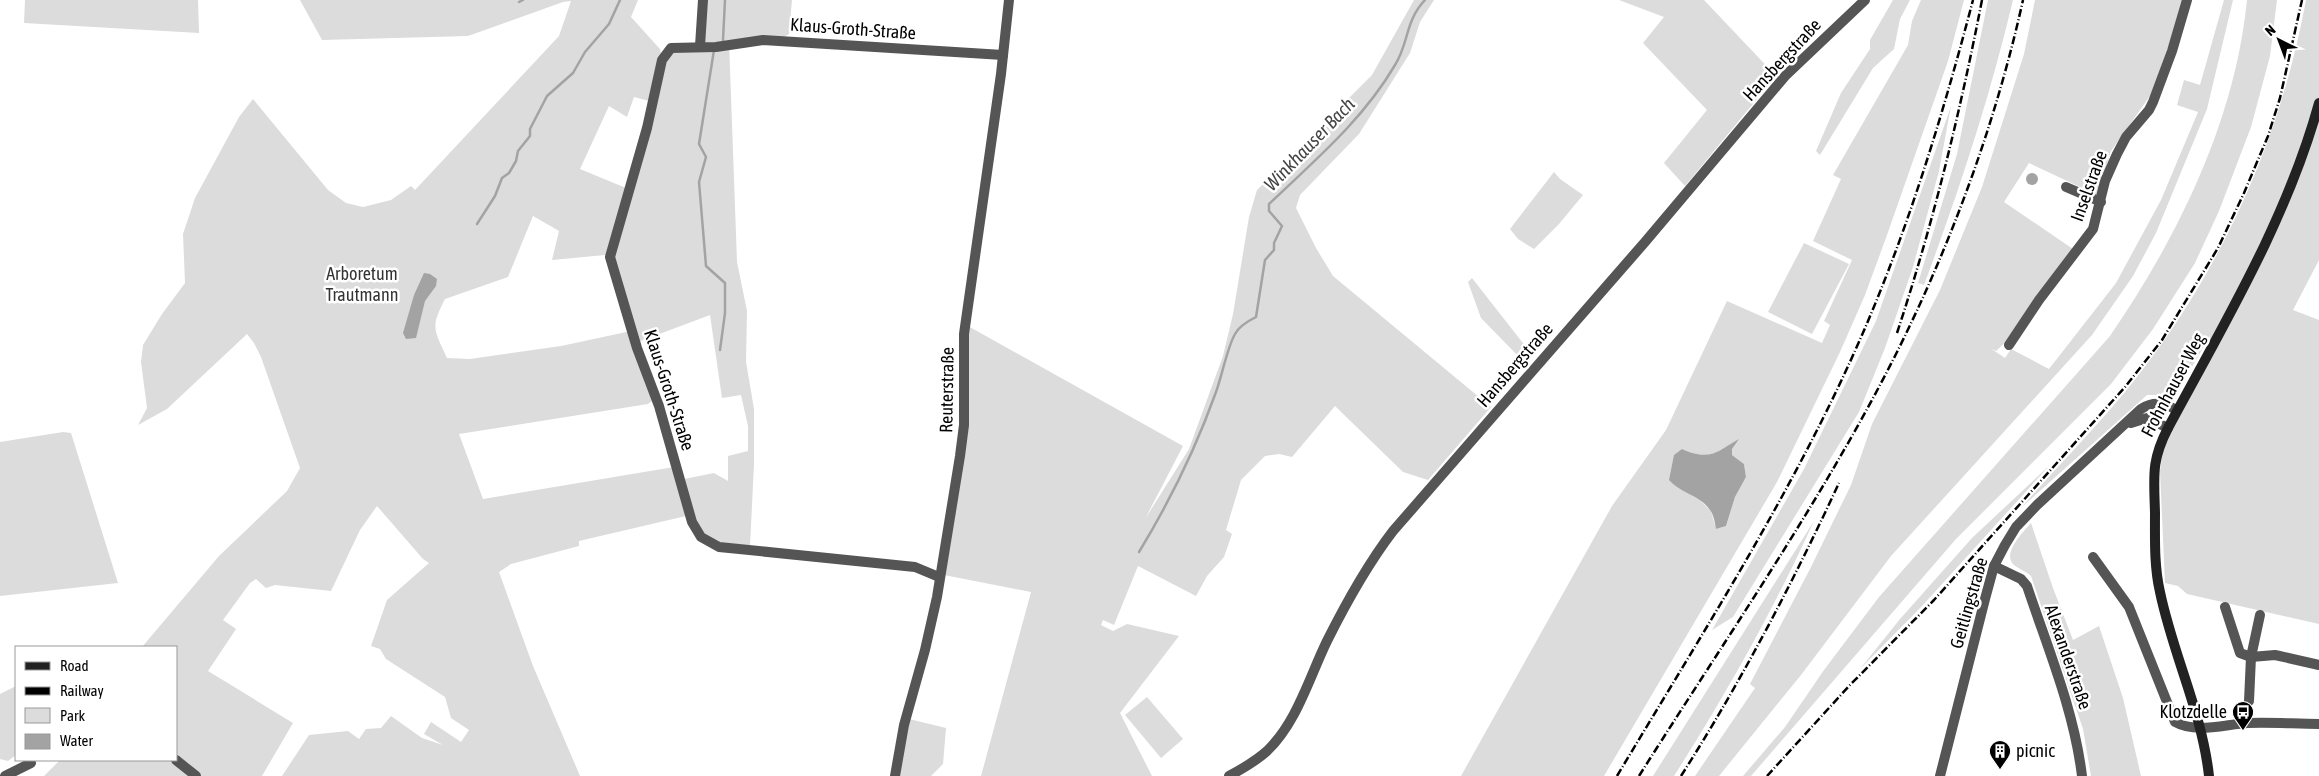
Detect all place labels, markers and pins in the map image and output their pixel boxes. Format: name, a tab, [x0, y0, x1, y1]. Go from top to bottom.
bus stop icon: Klotzdelle	[2231, 700, 2255, 731]
place label: Klotzdelle	[2159, 701, 2227, 722]
building icon: picnic	[1988, 739, 2012, 770]
place label: picnic	[2016, 740, 2055, 761]

